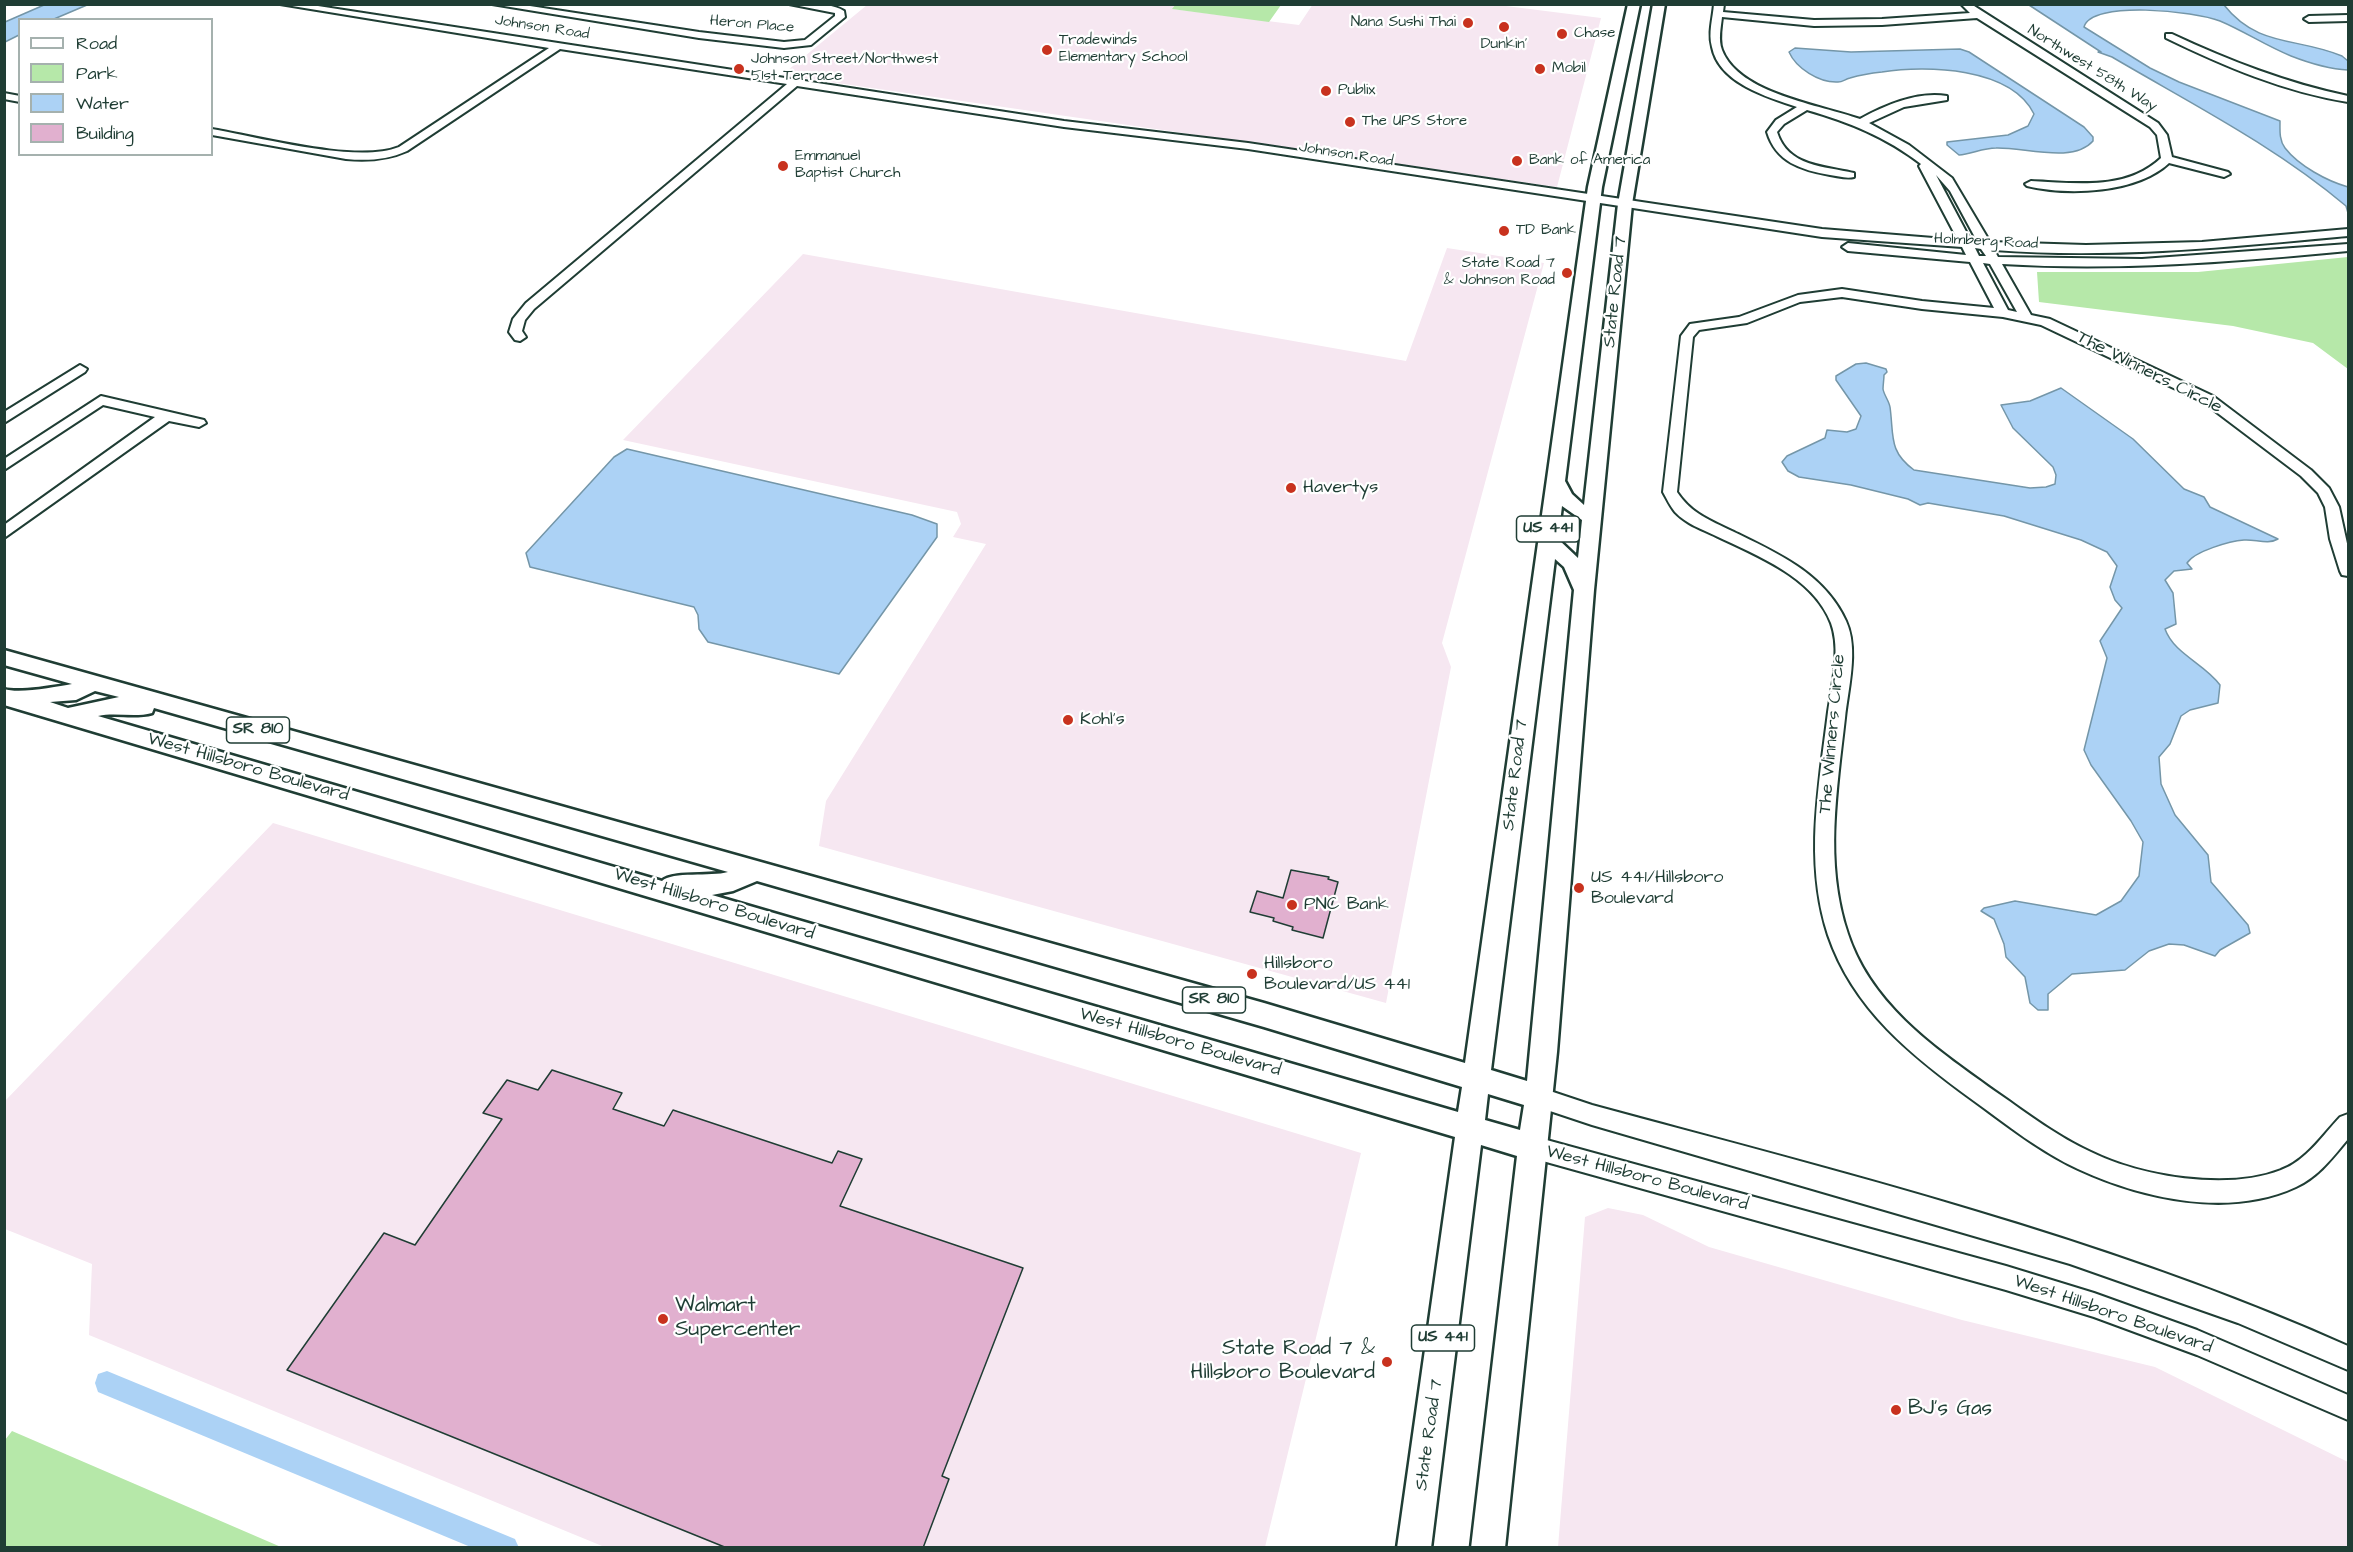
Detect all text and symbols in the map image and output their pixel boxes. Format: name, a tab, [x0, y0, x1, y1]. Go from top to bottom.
street label: Johnson Road	[494, 12, 590, 44]
street label: Heron Place	[709, 12, 795, 38]
place label: Nana Sushi Thai	[1351, 14, 1456, 32]
marker: Nana Sushi Thai	[1461, 16, 1475, 30]
legend	[18, 18, 213, 156]
marker: Dunkin'	[1497, 20, 1511, 34]
street label: Northwest 58th Way	[2024, 22, 2160, 116]
place label: Chase	[1574, 25, 1615, 43]
marker: Chase	[1555, 27, 1569, 41]
text: Road	[76, 31, 117, 56]
place label: Tradewinds Elementary School	[1059, 32, 1188, 67]
place label: Dunkin'	[1481, 36, 1527, 54]
marker: Tradewinds Elementary School	[1040, 43, 1054, 57]
place label: Johnson Street/Northwest 51st Terrace	[751, 51, 938, 86]
place label: Mobil	[1552, 60, 1586, 78]
text: Park	[76, 61, 118, 86]
marker: Johnson Street/Northwest 51st Terrace	[732, 62, 746, 76]
marker: Mobil	[1533, 62, 1547, 76]
place label: Publix	[1338, 82, 1375, 100]
marker: Publix	[1319, 84, 1333, 98]
text: Water	[76, 91, 129, 116]
place label: The UPS Store	[1362, 113, 1467, 131]
marker: The UPS Store	[1343, 115, 1357, 129]
text: Building	[76, 121, 134, 146]
street label: Johnson Road	[1298, 139, 1394, 171]
place label: Emmanuel Baptist Church	[795, 148, 900, 183]
place label: Bank of America	[1529, 152, 1650, 170]
marker: Bank of America	[1510, 154, 1524, 168]
marker: Emmanuel Baptist Church	[776, 159, 790, 173]
place label: TD Bank	[1516, 222, 1576, 240]
marker: TD Bank	[1497, 224, 1511, 238]
street label: Holmberg Road	[1933, 230, 2039, 254]
street label: State Road 7	[1599, 235, 1633, 349]
place label: State Road 7 & Johnson Road	[1444, 255, 1555, 290]
marker: State Road 7 & Johnson Road	[1560, 266, 1574, 280]
street label: The Winners Circle	[2073, 327, 2225, 419]
place label: Havertys	[1303, 477, 1378, 499]
marker: Havertys	[1284, 481, 1298, 495]
road number: US 441	[1516, 516, 1580, 542]
street label: The Winners Circle	[1815, 653, 1851, 815]
place label: Kohl's	[1080, 709, 1125, 731]
marker: Kohl's	[1061, 713, 1075, 727]
road number: SR 810	[226, 717, 290, 743]
street label: State Road 7	[1498, 718, 1534, 832]
street label: West Hillsboro Boulevard	[145, 729, 351, 807]
street label: West Hillsboro Boulevard	[611, 864, 817, 946]
place label: US 441/Hillsboro Boulevard	[1591, 867, 1723, 910]
marker: US 441/Hillsboro Boulevard	[1572, 881, 1586, 895]
place label: PNC Bank	[1304, 894, 1389, 916]
marker: PNC Bank	[1285, 898, 1299, 912]
place label: Hillsboro Boulevard/US 441	[1264, 953, 1410, 996]
marker: Hillsboro Boulevard/US 441	[1245, 967, 1259, 981]
road number: SR 810	[1182, 987, 1246, 1013]
street label: West Hillsboro Boulevard	[1077, 1004, 1283, 1082]
street label: West Hillsboro Boulevard	[1544, 1142, 1750, 1216]
street label: West Hillsboro Boulevard	[2011, 1271, 2215, 1359]
place label: Walmart Supercenter	[675, 1294, 800, 1344]
marker: Walmart Supercenter	[656, 1312, 670, 1326]
road number: US 441	[1412, 1325, 1474, 1351]
place label: State Road 7 & Hillsboro Boulevard	[1191, 1337, 1375, 1387]
marker: State Road 7 & Hillsboro Boulevard	[1380, 1355, 1394, 1369]
street label: State Road 7	[1412, 1378, 1448, 1492]
place label: BJ’s Gas	[1908, 1397, 1992, 1423]
marker: BJ’s Gas	[1889, 1403, 1903, 1417]

